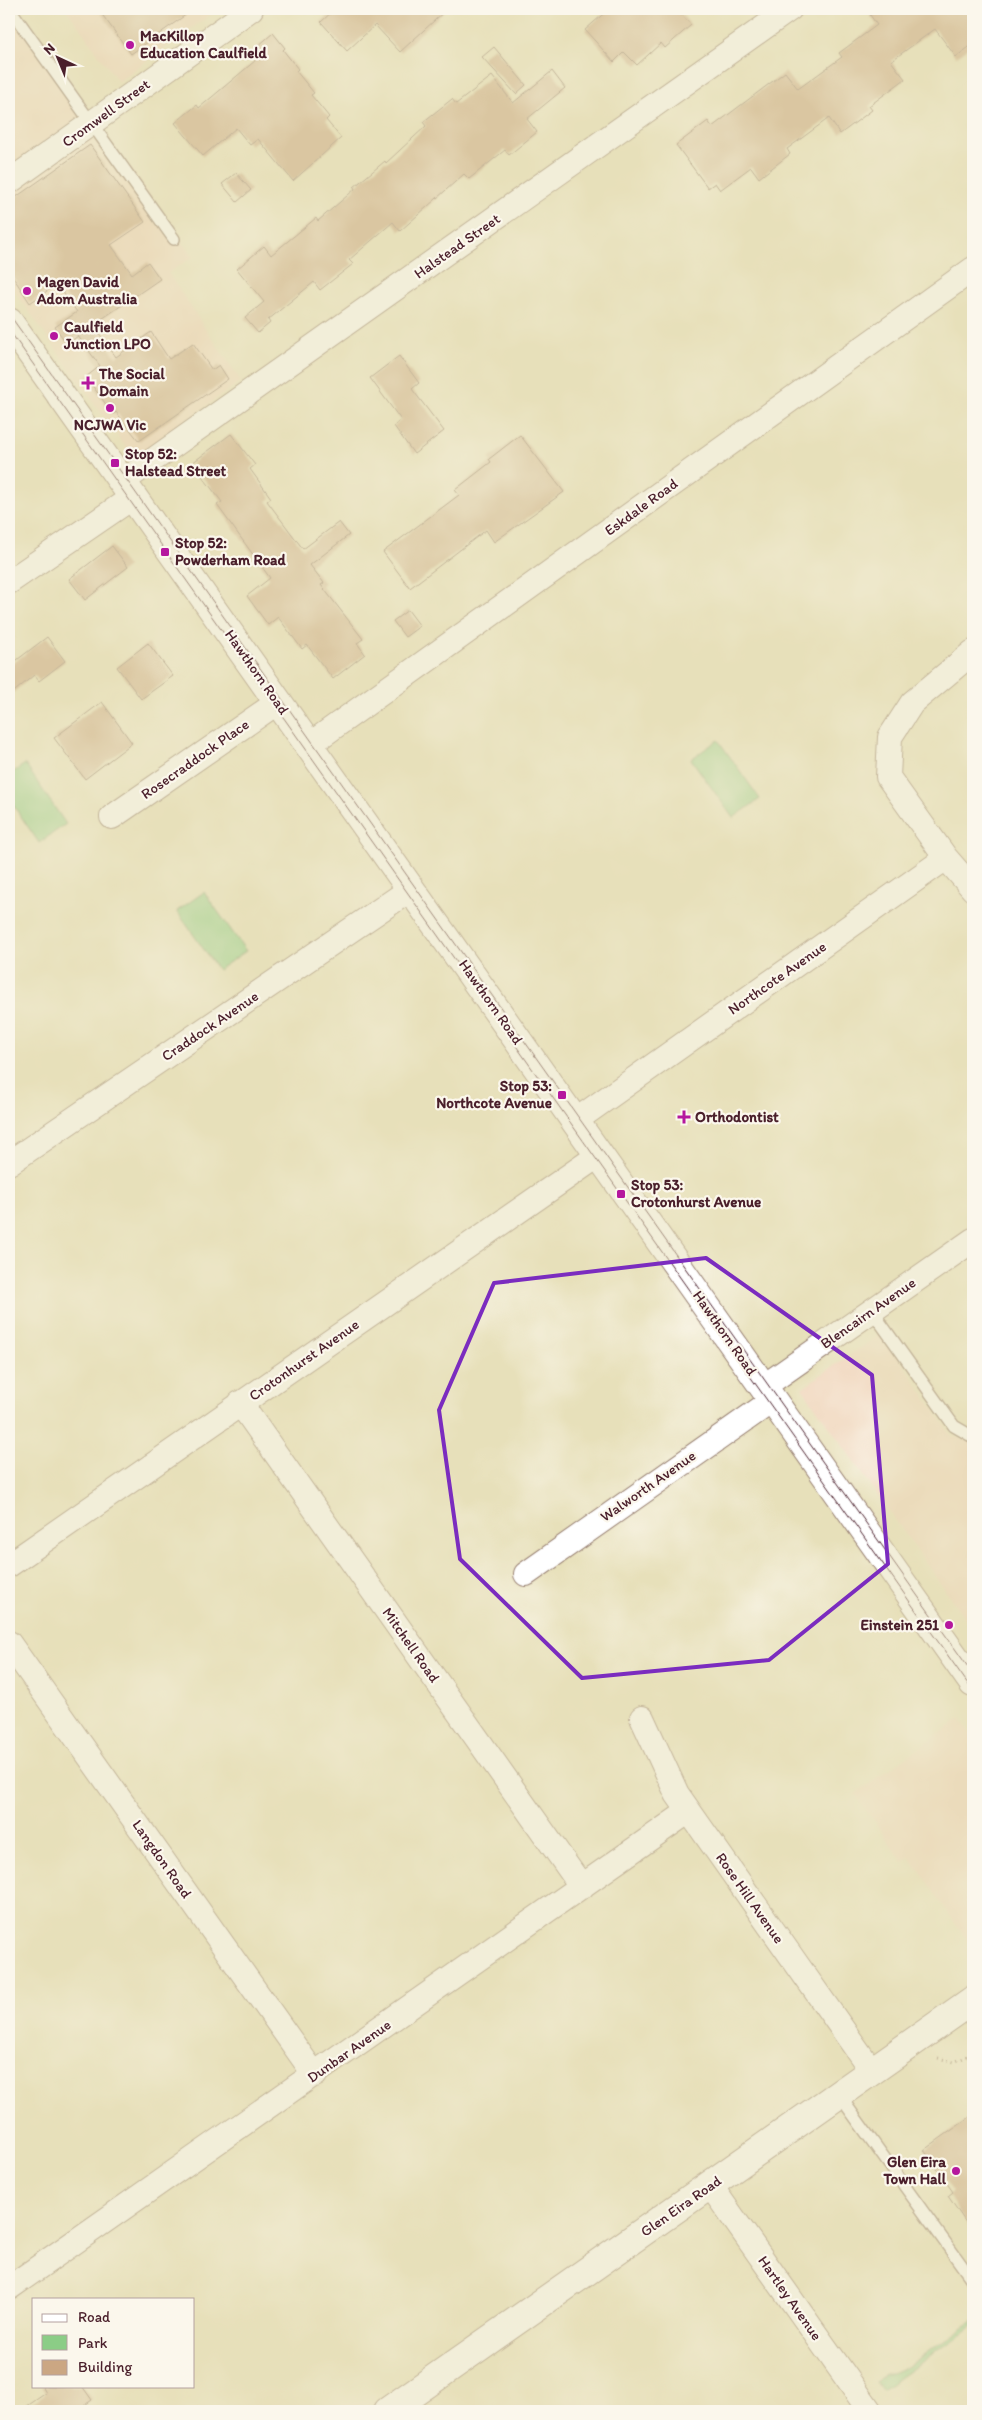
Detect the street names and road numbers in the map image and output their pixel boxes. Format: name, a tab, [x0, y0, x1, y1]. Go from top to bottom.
street label: Cromwell Street	[59, 75, 154, 151]
street label: Halstead Street	[410, 209, 504, 282]
street label: Eskdale Road	[601, 474, 681, 540]
street label: Hawthorn Road	[221, 626, 293, 718]
street label: Rosecraddock Place	[138, 715, 252, 803]
street label: Northcote Avenue	[724, 937, 830, 1019]
street label: Hawthorn Road	[455, 956, 527, 1048]
street label: Craddock Avenue	[158, 987, 262, 1065]
street label: Blencairn Avenue	[817, 1273, 919, 1353]
street label: Hawthorn Road	[689, 1287, 761, 1379]
street label: Crotonhurst Avenue	[245, 1315, 363, 1405]
street label: Walworth Avenue	[597, 1446, 699, 1526]
street label: Mitchell Road	[378, 1604, 444, 1686]
street label: Langdon Road	[128, 1816, 196, 1902]
street label: Rose Hill Avenue	[712, 1849, 788, 1947]
street label: Dunbar Avenue	[304, 2015, 394, 2087]
street label: Glen Eira Road	[637, 2171, 726, 2241]
street label: Hartley Avenue	[754, 2252, 826, 2344]

